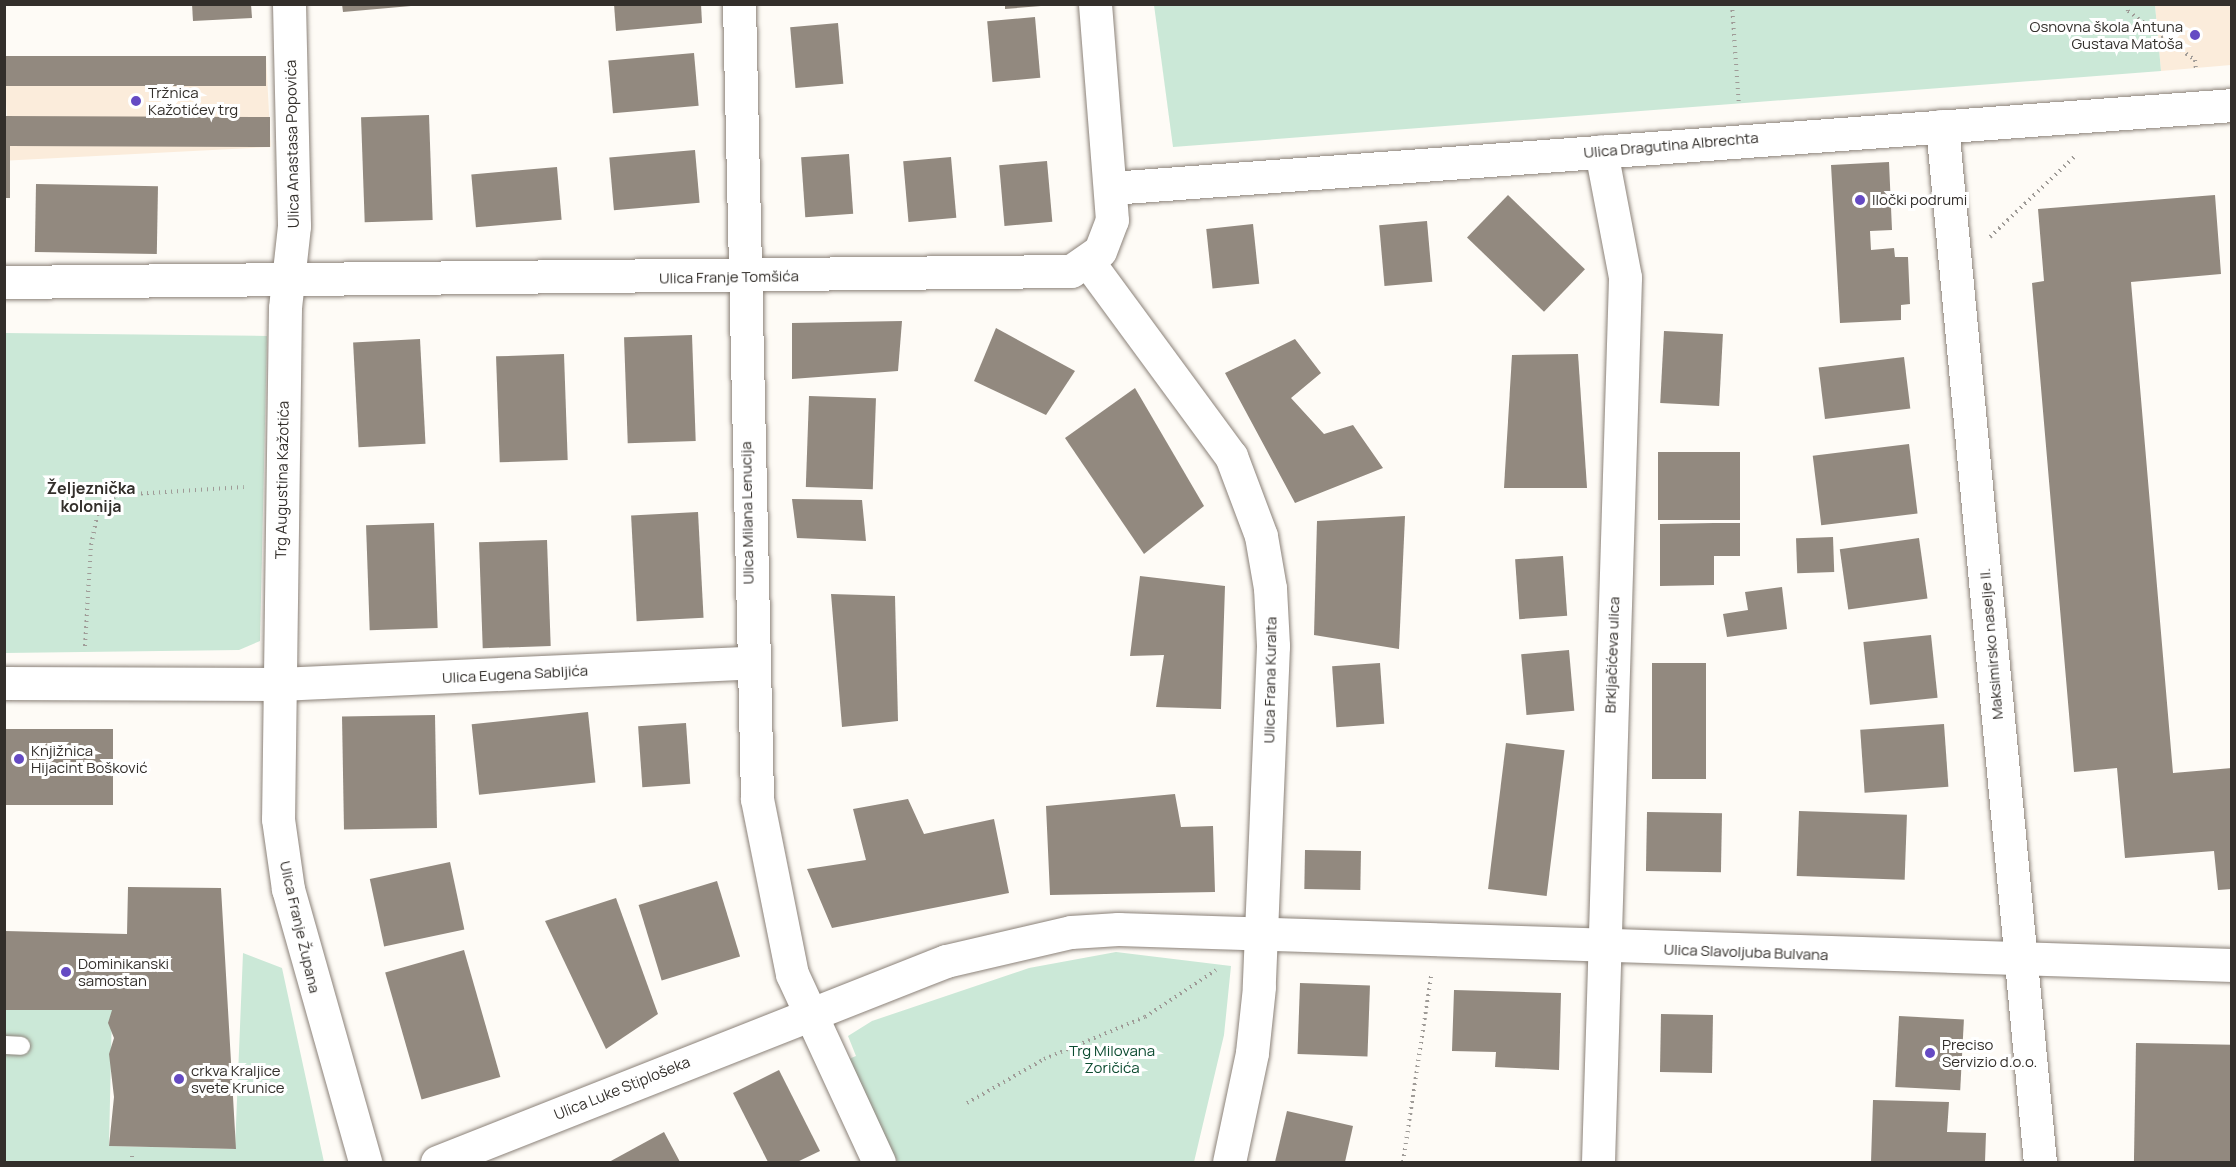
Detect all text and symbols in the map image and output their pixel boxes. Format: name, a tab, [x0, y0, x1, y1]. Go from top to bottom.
place label: Osnovna škola Antuna Gustava Matoša	[2030, 17, 2183, 52]
marker: Osnovna škola Antuna Gustava Matoša	[2188, 28, 2202, 42]
street label: Ulica Anastasa Popovića	[282, 60, 302, 228]
place label: Tržnica Kažotićev trg	[148, 83, 238, 118]
marker: Tržnica Kažotićev trg	[129, 94, 143, 108]
street label: Ulica Dragutina Albrechta	[1583, 128, 1759, 162]
place label: Iločki podrumi	[1872, 191, 1967, 209]
marker: Iločki podrumi	[1853, 193, 1867, 207]
street label: Ulica Franje Tomšića	[659, 267, 799, 287]
street label: Trg Augustina Kažotića	[272, 401, 292, 559]
street label: Ulica Milana Lenucija	[737, 441, 757, 585]
district label: Željeznička kolonija	[46, 478, 136, 516]
street label: Maksimirsko naselje II.	[1975, 568, 2007, 720]
street label: Brkljačićeva ulica	[1601, 596, 1623, 714]
street label: Ulica Frana Kuralta	[1260, 616, 1280, 744]
street label: Ulica Eugena Sabljića	[442, 661, 588, 687]
place label: Knjižnica Hijacint Bošković	[31, 741, 148, 776]
marker: Knjižnica Hijacint Bošković	[12, 752, 26, 766]
street label: Ulica Franje Župana	[276, 859, 324, 995]
street label: Ulica Slavoljuba Bulvana	[1663, 940, 1829, 964]
place label: Dominikanski samostan	[78, 954, 169, 989]
marker: Dominikanski samostan	[59, 965, 73, 979]
place label: Preciso Servizio d.o.o.	[1942, 1035, 2037, 1070]
park label: Trg Milovana Zoričića	[1069, 1041, 1155, 1076]
marker: Preciso Servizio d.o.o.	[1923, 1046, 1937, 1060]
street label: Ulica Luke Stiplošeka	[551, 1052, 693, 1124]
place label: crkva Kraljice svete Krunice	[191, 1061, 285, 1096]
marker: crkva Kraljice svete Krunice	[172, 1072, 186, 1086]

